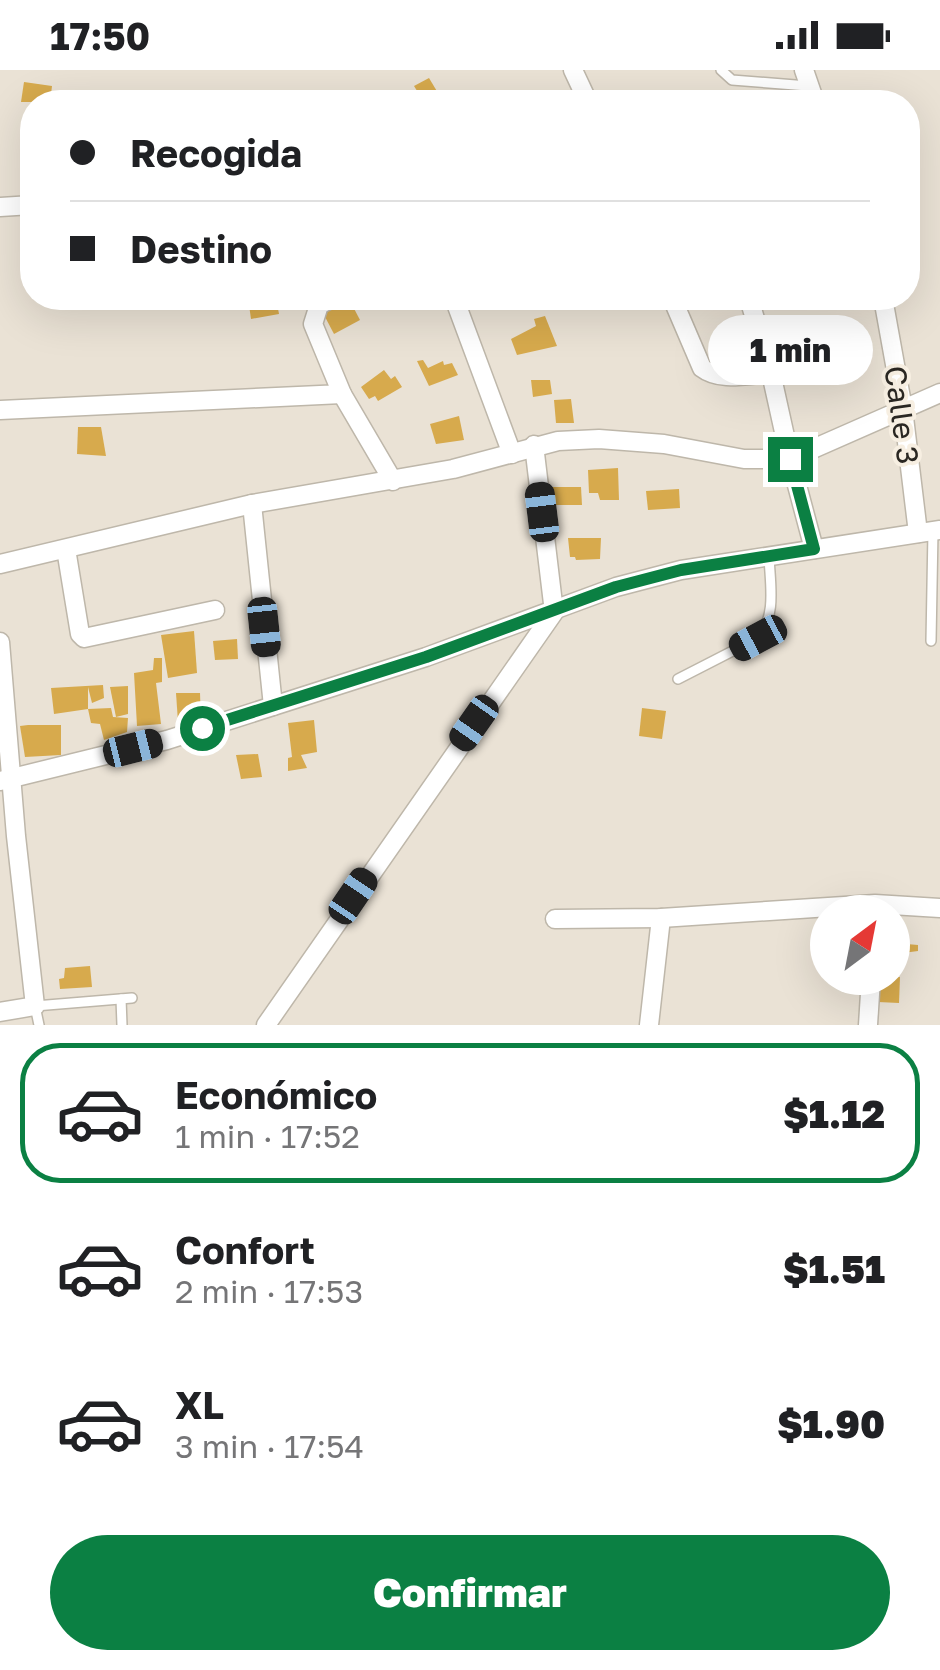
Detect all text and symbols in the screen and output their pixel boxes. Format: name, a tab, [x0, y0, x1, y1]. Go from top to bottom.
text: 17:50	[50, 13, 150, 58]
text: Recogida	[130, 130, 302, 175]
text: Destino	[130, 226, 272, 271]
callout: 1 min	[708, 314, 872, 384]
text: 1 min	[750, 331, 831, 369]
street label: Calle 3	[877, 363, 927, 466]
route end	[768, 437, 813, 482]
car	[523, 480, 561, 544]
car	[246, 596, 282, 658]
car	[724, 611, 792, 665]
car	[445, 690, 503, 756]
route start	[180, 706, 225, 751]
car	[100, 726, 166, 770]
car	[324, 863, 382, 929]
north arrow	[810, 895, 910, 995]
map controls	[810, 895, 910, 995]
icon: car	[55, 1068, 145, 1158]
text: Económico	[175, 1072, 377, 1117]
text: $1.12	[783, 1091, 885, 1136]
text: 1 min · 17:52	[175, 1117, 360, 1155]
icon: car	[55, 1223, 145, 1313]
text: Confort	[175, 1227, 315, 1272]
text: $1.51	[783, 1246, 885, 1291]
text: 2 min · 17:53	[175, 1272, 363, 1310]
icon: car	[55, 1378, 145, 1468]
text: XL	[175, 1382, 224, 1427]
text: $1.90	[777, 1401, 885, 1446]
text: 3 min · 17:54	[175, 1427, 364, 1465]
button: Confirmar	[50, 1535, 890, 1650]

